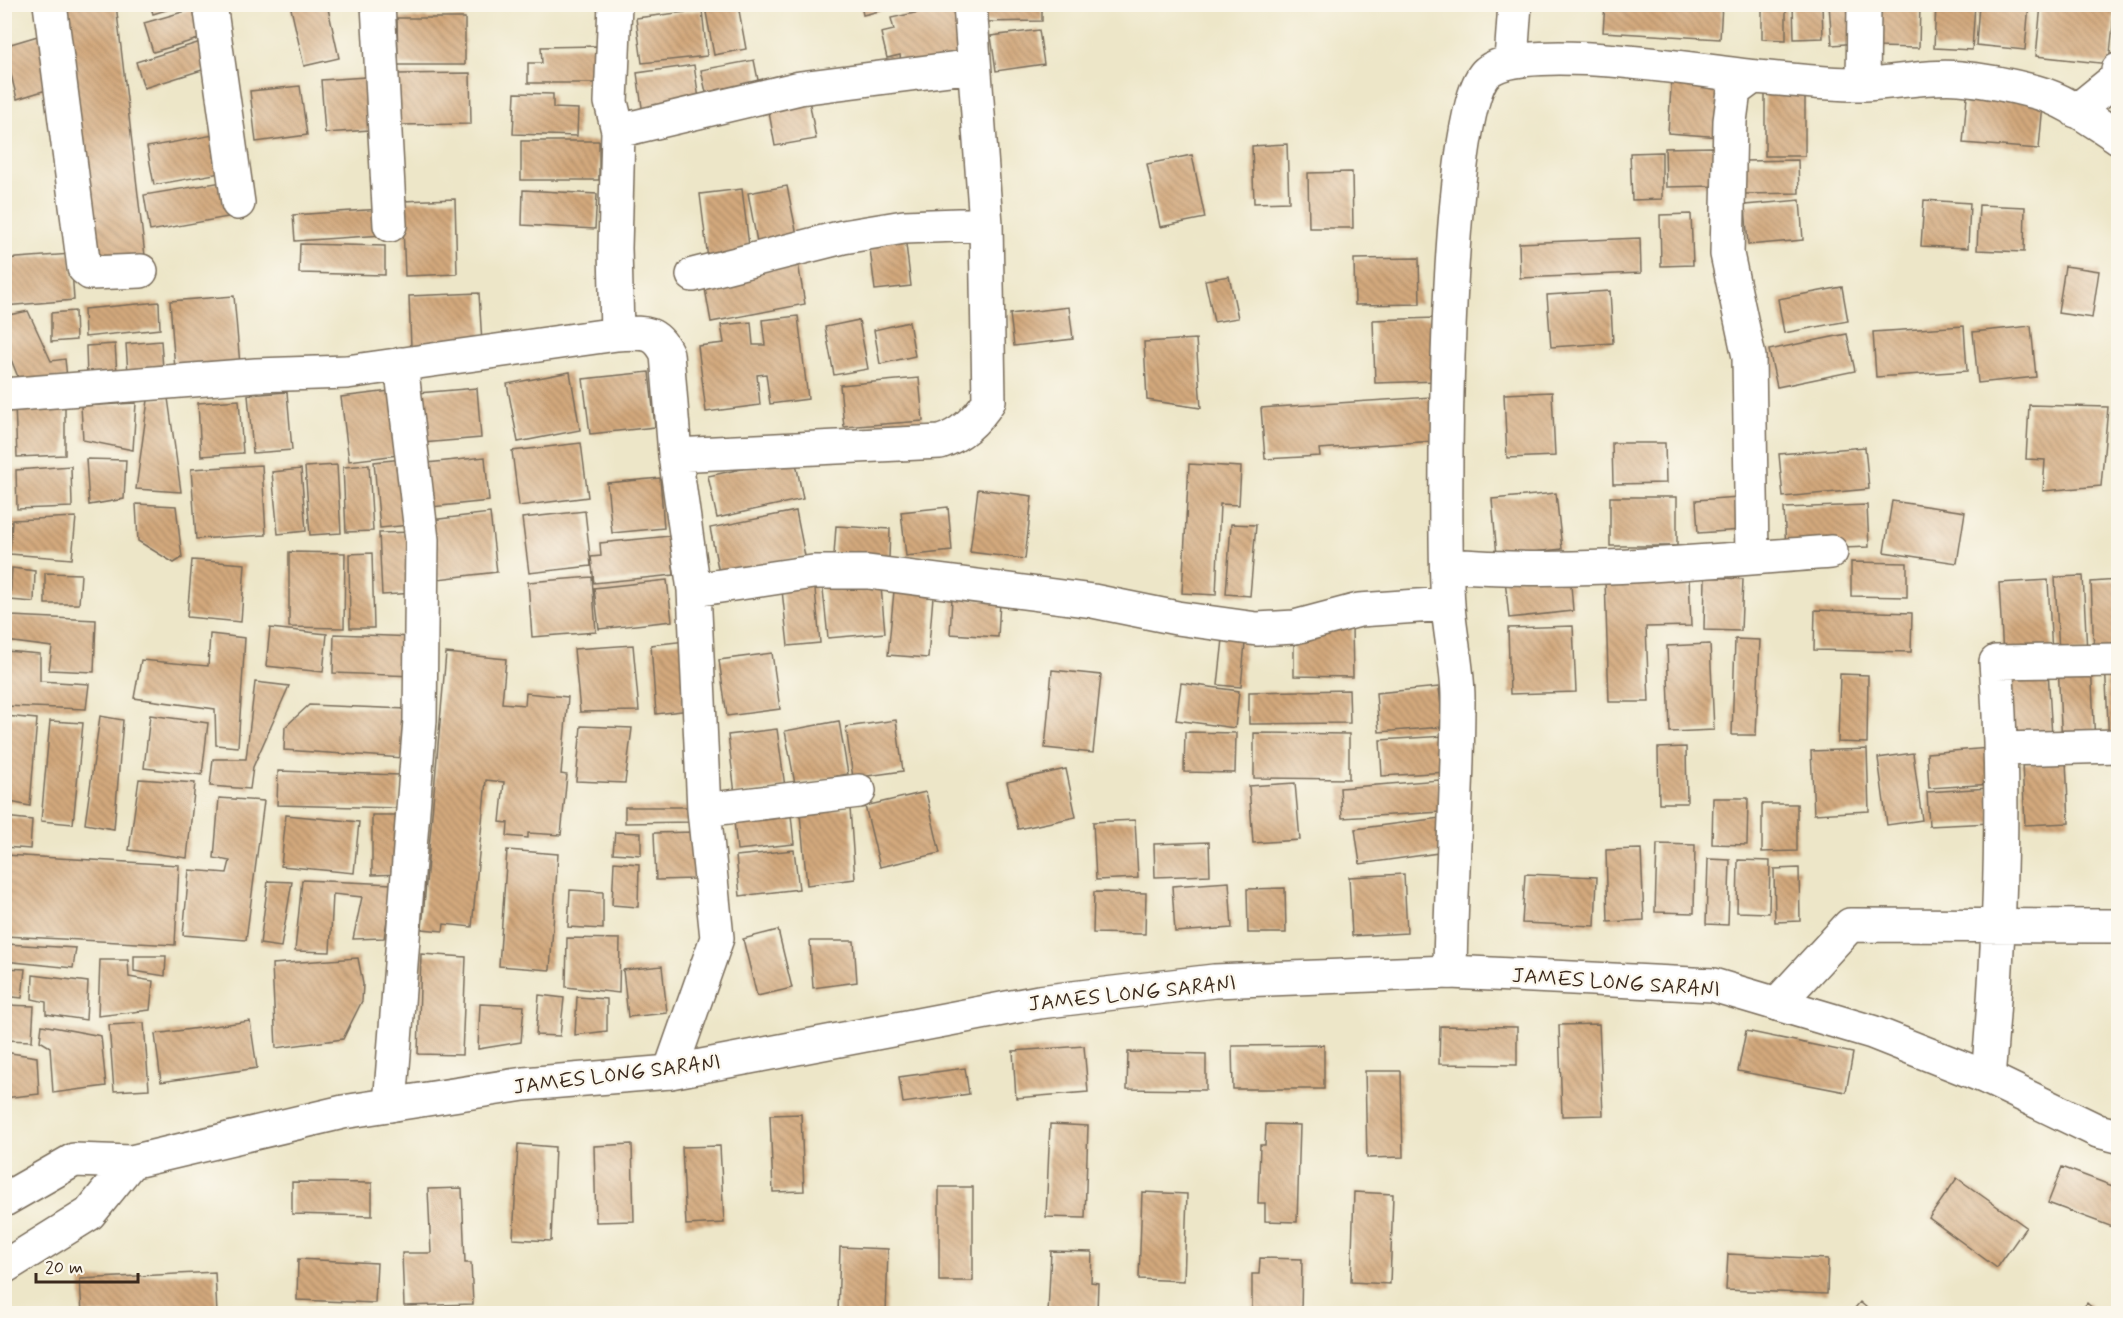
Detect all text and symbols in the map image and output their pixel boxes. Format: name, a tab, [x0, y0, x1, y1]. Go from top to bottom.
street label: JAMES LONG SARANI	[1511, 962, 1721, 1004]
street label: JAMES LONG SARANI	[1027, 969, 1237, 1019]
street label: JAMES LONG SARANI	[512, 1048, 722, 1102]
scale bar	[36, 1246, 138, 1284]
text: 20 m	[45, 1256, 83, 1280]

